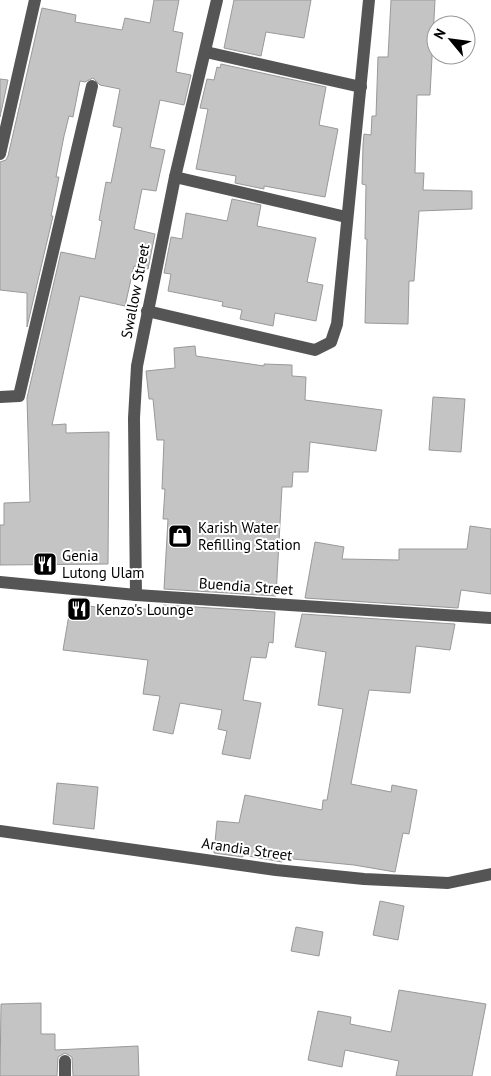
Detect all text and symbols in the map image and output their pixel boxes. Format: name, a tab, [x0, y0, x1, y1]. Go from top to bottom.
north arrow	[426, 15, 476, 65]
text: N	[430, 25, 450, 42]
street label: Swallow Street	[117, 242, 153, 340]
place label: Karish Water Refilling Station	[198, 518, 301, 554]
shop icon: Karish Water Refilling Station	[167, 523, 193, 549]
place label: Genia Lutong Ulam	[62, 546, 145, 582]
restaurant icon: Genia Lutong Ulam	[32, 551, 58, 577]
street label: Buendia Street	[198, 573, 294, 599]
restaurant icon: Kenzo's Lounge	[66, 596, 92, 622]
place label: Kenzo's Lounge	[96, 600, 194, 619]
street label: Arandia Street	[200, 833, 294, 865]

